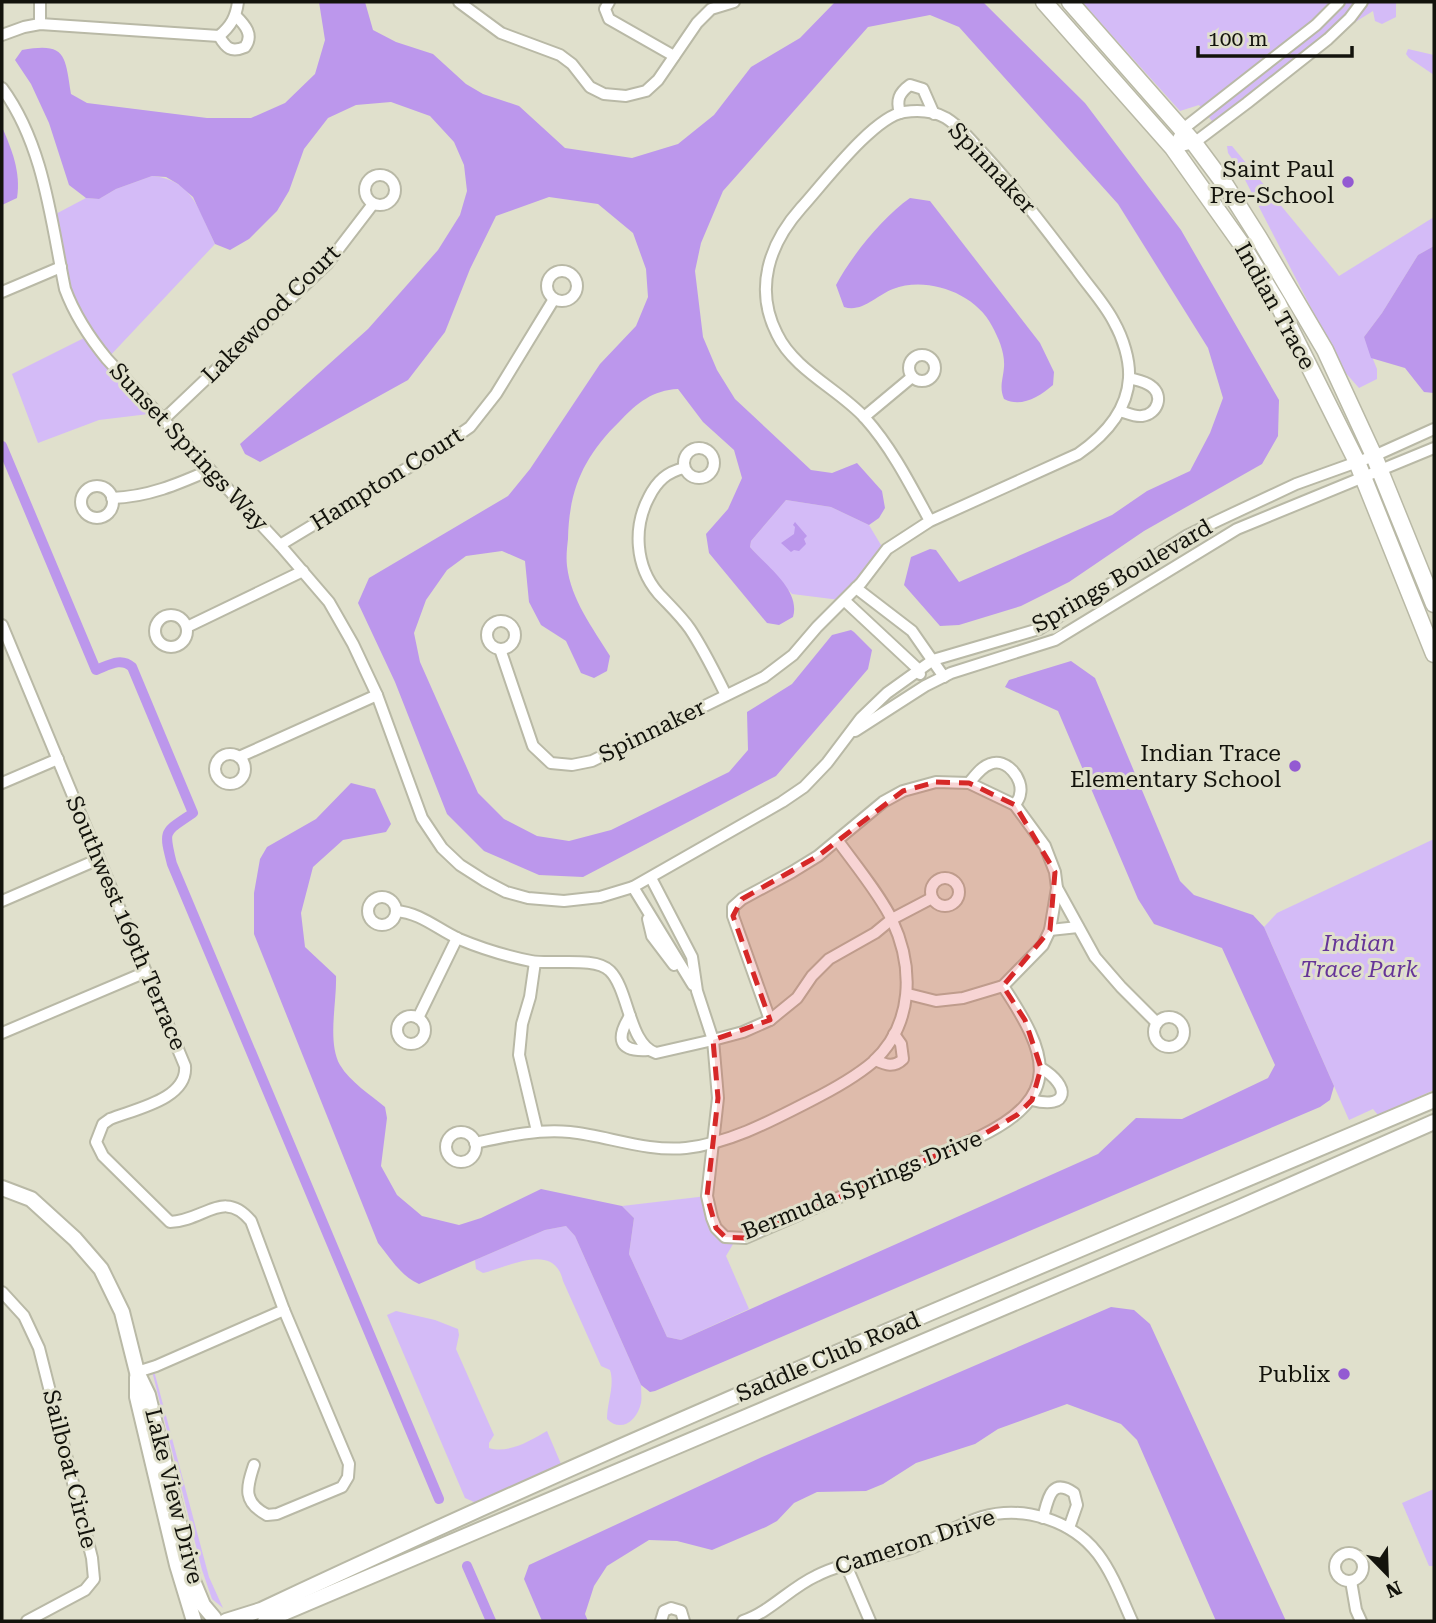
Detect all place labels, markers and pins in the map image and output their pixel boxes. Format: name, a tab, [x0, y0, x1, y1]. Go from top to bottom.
place label: Saint Paul Pre-School	[1209, 156, 1334, 209]
marker: Saint Paul Pre-School	[1340, 174, 1356, 190]
place label: Indian Trace Elementary School	[1070, 740, 1281, 793]
marker: Indian Trace Elementary School	[1287, 758, 1303, 774]
place label: Publix	[1258, 1361, 1331, 1388]
marker: Publix	[1336, 1366, 1352, 1382]

